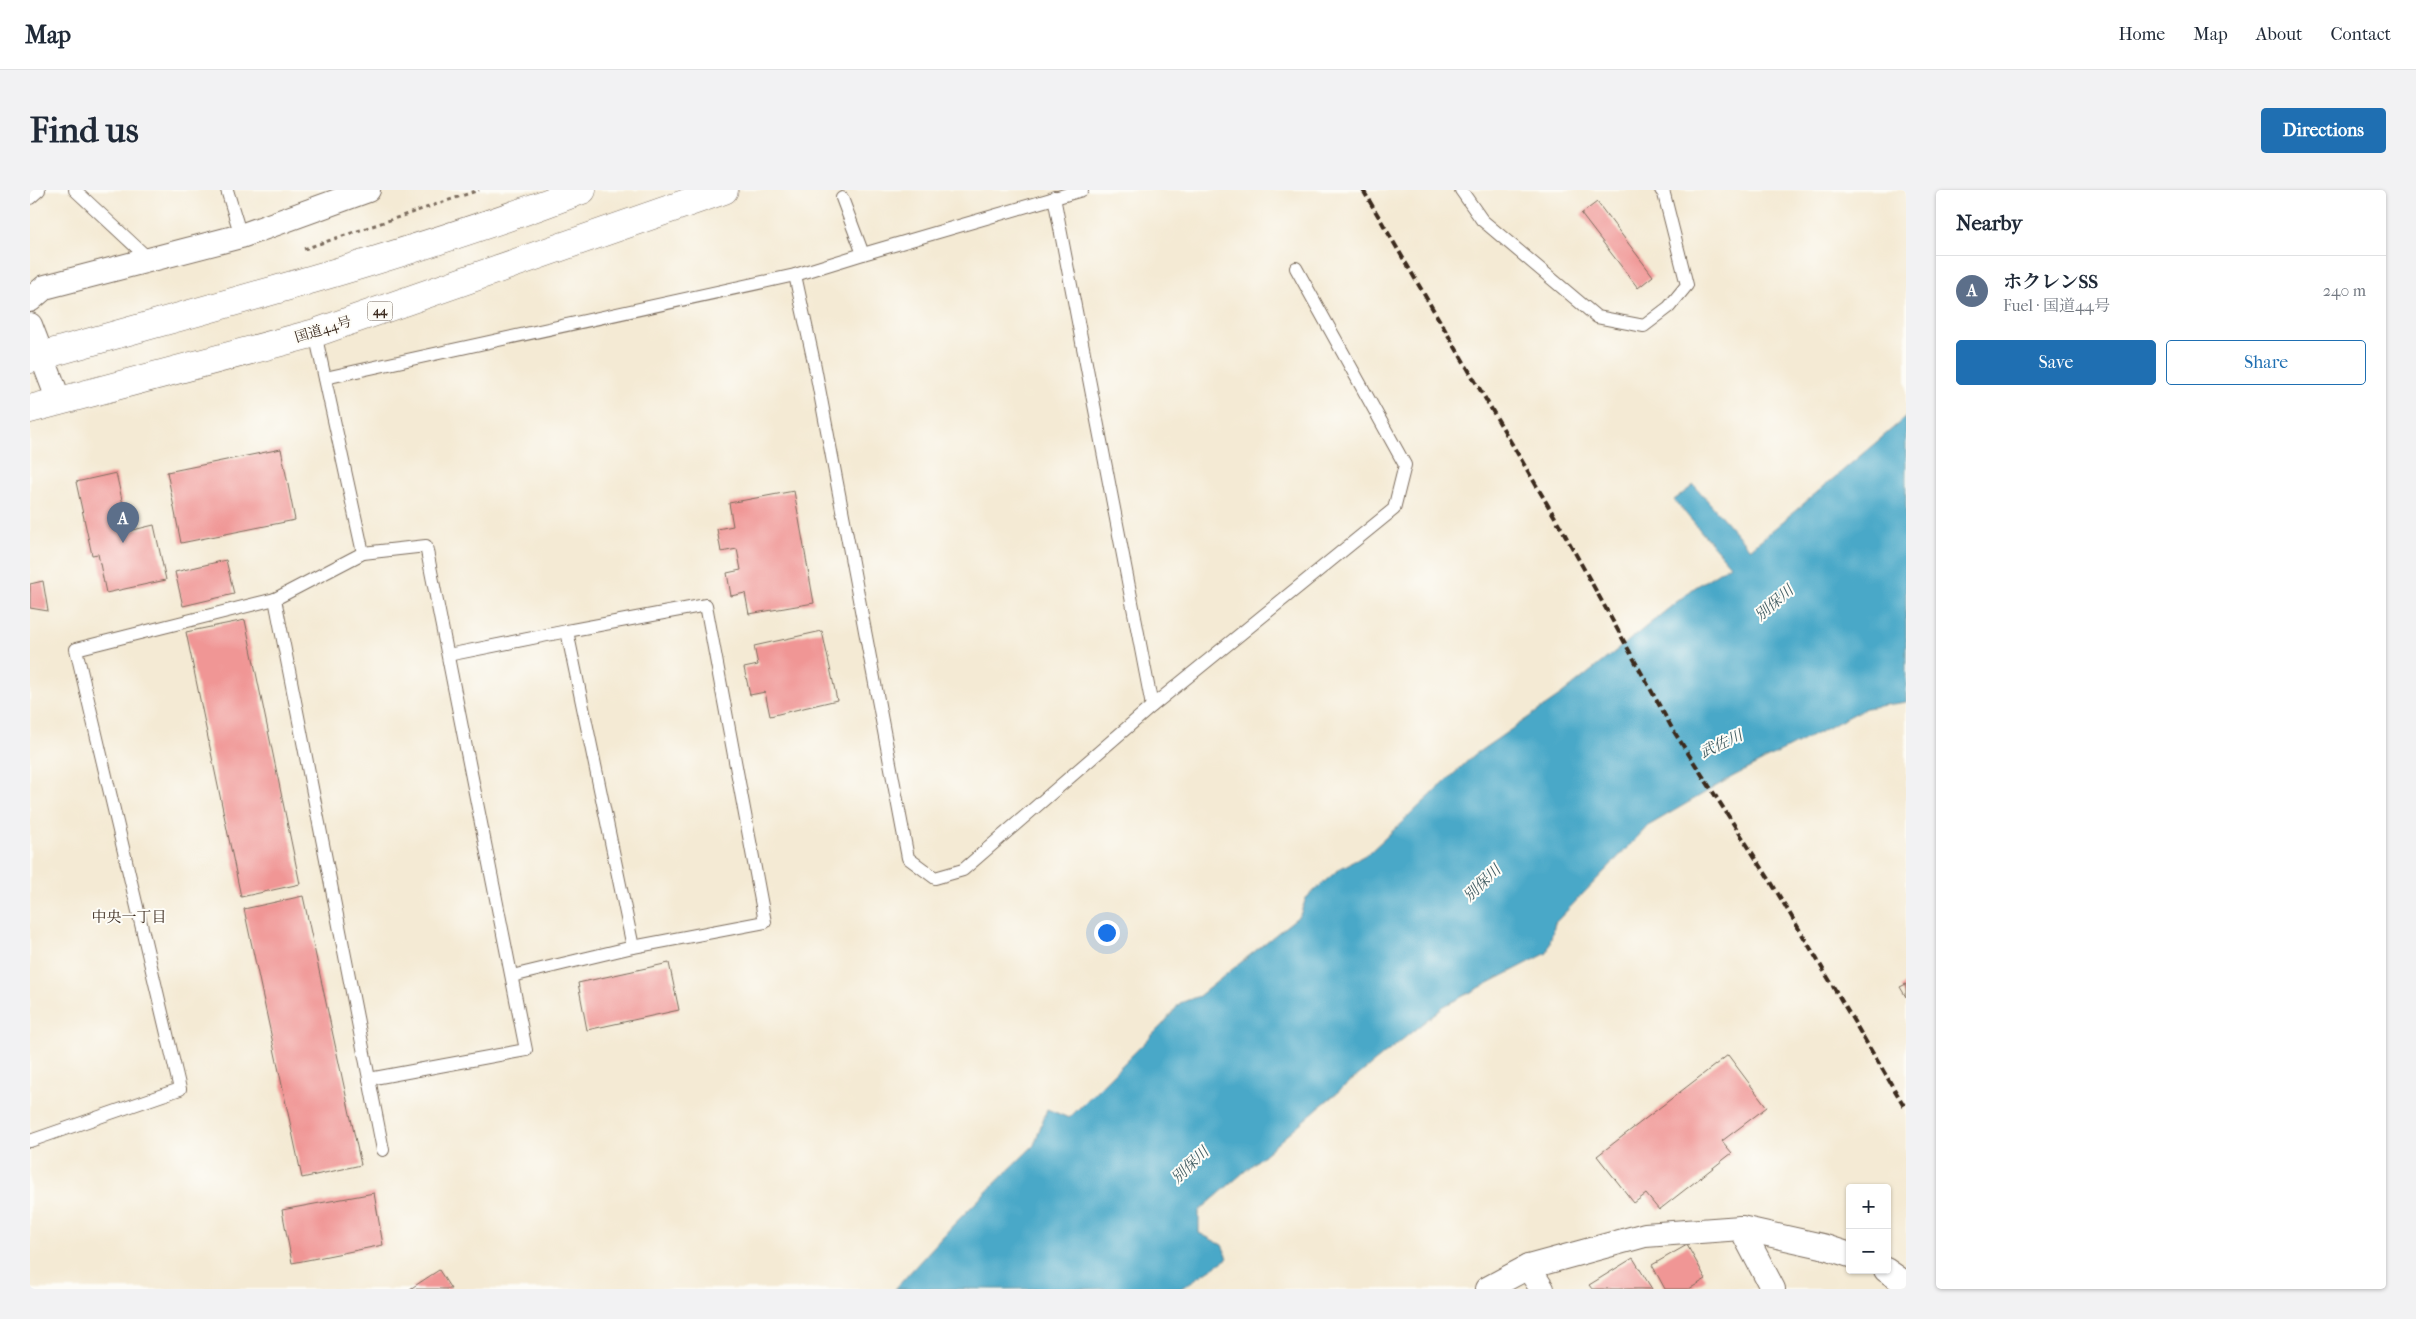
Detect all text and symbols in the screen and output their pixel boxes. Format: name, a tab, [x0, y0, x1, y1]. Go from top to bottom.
text: Map	[25, 21, 71, 49]
text: Home	[2118, 24, 2165, 45]
text: Map	[2193, 24, 2228, 45]
text: About	[2256, 24, 2302, 45]
text: Contact	[2330, 24, 2391, 45]
button: Directions	[2261, 108, 2386, 153]
text: Find us	[30, 110, 139, 151]
text: Nearby	[1956, 211, 2022, 235]
text: ホクレンSS	[2003, 271, 2098, 293]
text: A	[1967, 281, 1977, 300]
text: 240 m	[2323, 281, 2366, 300]
text: Fuel · 国道44号	[2003, 296, 2110, 315]
road number: 44	[368, 302, 392, 320]
street label: 国道44号	[293, 313, 354, 346]
button: Save	[1956, 340, 2156, 385]
button: Share	[2166, 340, 2366, 385]
pin: A	[107, 502, 139, 543]
water label: 別保川	[1751, 580, 1798, 625]
water label: 武佐川	[1697, 725, 1747, 762]
water label: 別保川	[1460, 860, 1506, 905]
district label: 中央一丁目	[91, 908, 167, 926]
your location	[1094, 920, 1120, 946]
water label: 別保川	[1168, 1142, 1214, 1187]
map controls	[1846, 1184, 1891, 1274]
button: +	[1846, 1184, 1891, 1229]
button: −	[1846, 1229, 1891, 1274]

